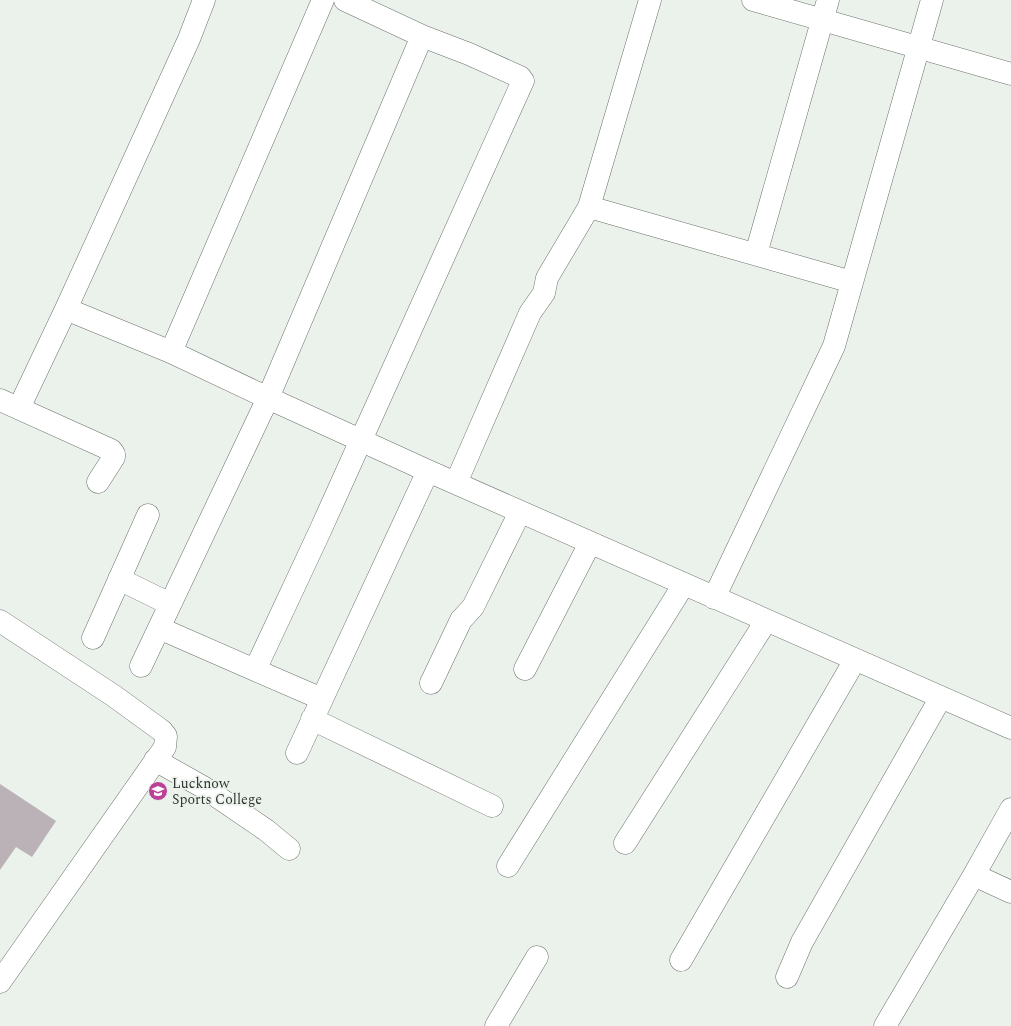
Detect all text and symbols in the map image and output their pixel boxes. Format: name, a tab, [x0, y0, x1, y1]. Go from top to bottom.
place label: Lucknow Sports College	[172, 773, 262, 810]
school or university icon: Lucknow Sports College	[147, 780, 169, 802]

